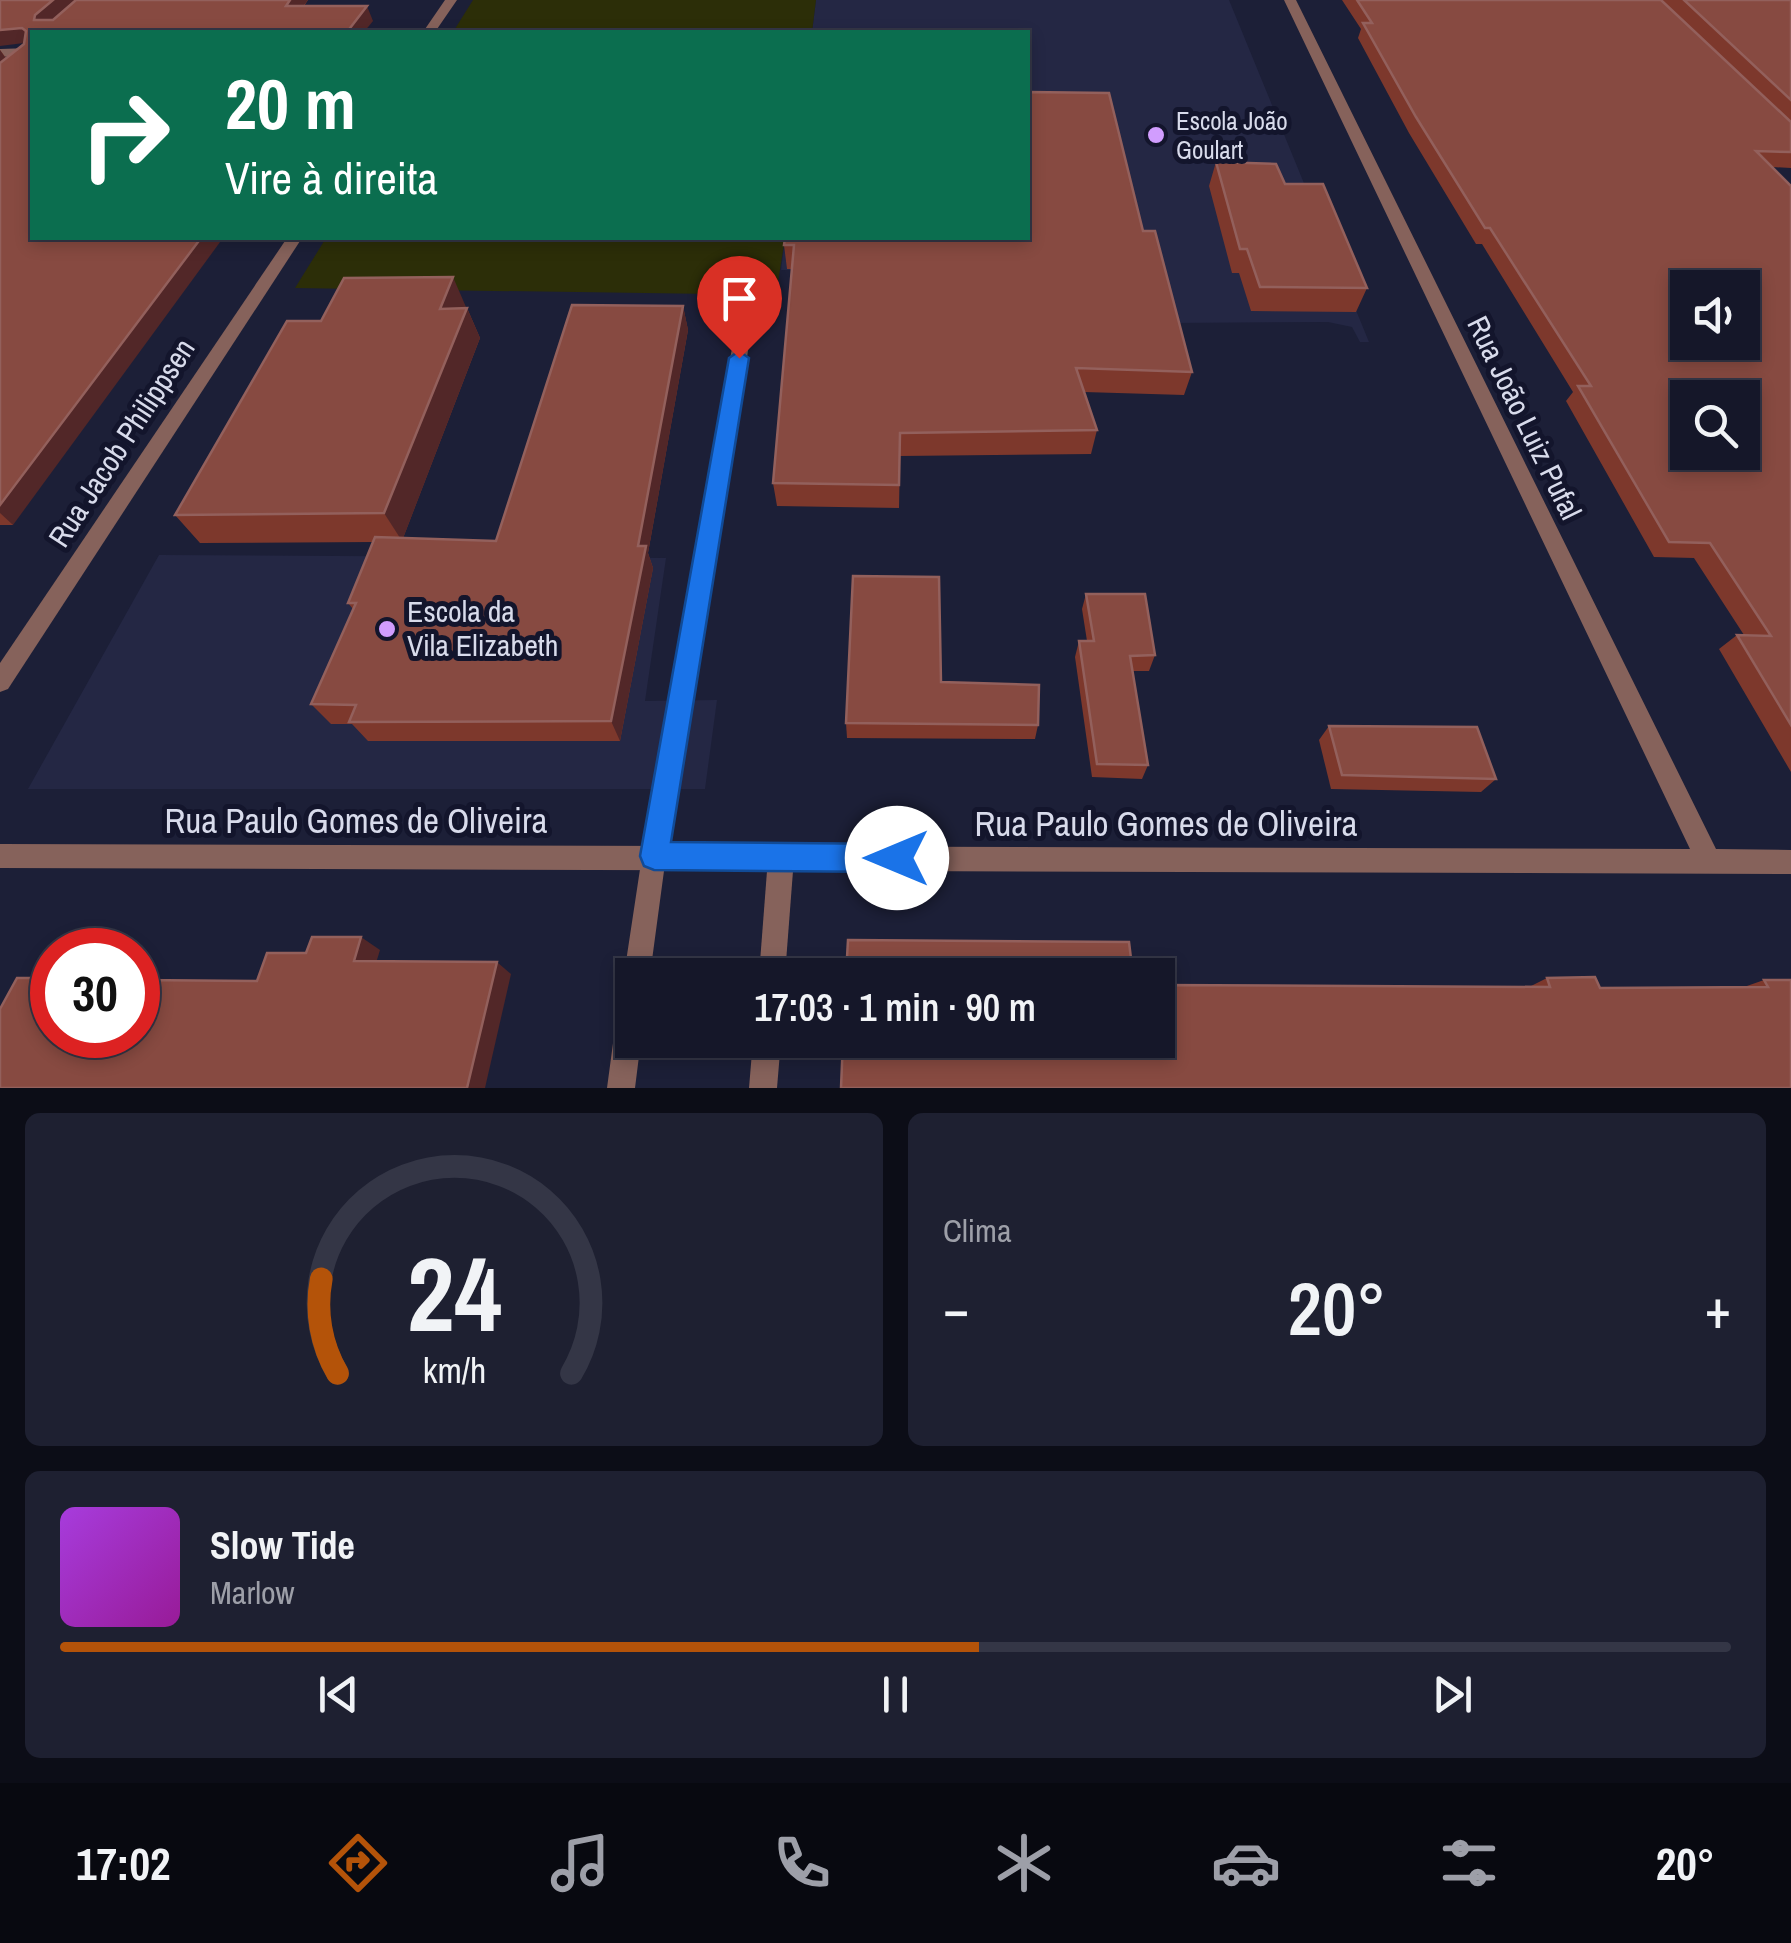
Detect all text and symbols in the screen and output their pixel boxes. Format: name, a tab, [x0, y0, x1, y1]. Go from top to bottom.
text: 20 m	[225, 57, 356, 151]
icon: right	[60, 70, 190, 200]
place label: Escola João Goulart	[1176, 104, 1288, 167]
marker: Escola João Goulart	[1145, 124, 1167, 146]
text: Vire à direita	[225, 147, 438, 208]
pin	[697, 256, 782, 359]
map controls	[1670, 270, 1760, 470]
button: sound	[1670, 270, 1760, 360]
icon: arrive	[712, 271, 767, 326]
street label: Rua João Luiz Pufal	[1458, 309, 1591, 526]
street label: Rua Jacob Philippsen	[39, 331, 203, 554]
button: search	[1670, 380, 1760, 470]
place label: Escola da Vila Elizabeth	[407, 591, 558, 665]
marker: Escola da Vila Elizabeth	[376, 618, 398, 640]
street label: Rua Paulo Gomes de Oliveira	[165, 797, 547, 844]
street label: Rua Paulo Gomes de Oliveira	[975, 800, 1357, 847]
position arrow	[845, 806, 949, 910]
speed limit sign: 30	[30, 928, 160, 1058]
text: 17:03 · 1 min · 90 m	[754, 982, 1036, 1033]
text: Clima	[943, 1209, 1012, 1252]
text: 24	[407, 1223, 501, 1363]
text: 20°	[1288, 1257, 1386, 1358]
text: −	[943, 1271, 969, 1345]
text: +	[1705, 1271, 1731, 1345]
text: km/h	[422, 1346, 486, 1394]
text: Slow Tide	[210, 1520, 355, 1571]
text: Marlow	[210, 1571, 295, 1614]
icon: previous	[311, 1667, 366, 1722]
icon: pause	[868, 1667, 923, 1722]
icon: next	[1425, 1667, 1480, 1722]
icon: directions	[323, 1828, 393, 1898]
icon: music	[545, 1828, 615, 1898]
icon: phone	[767, 1828, 837, 1898]
icon: climate	[989, 1828, 1059, 1898]
icon: car	[1211, 1828, 1281, 1898]
icon: filters	[1434, 1828, 1504, 1898]
text: 17:02	[76, 1833, 170, 1894]
text: 20°	[1656, 1833, 1715, 1894]

